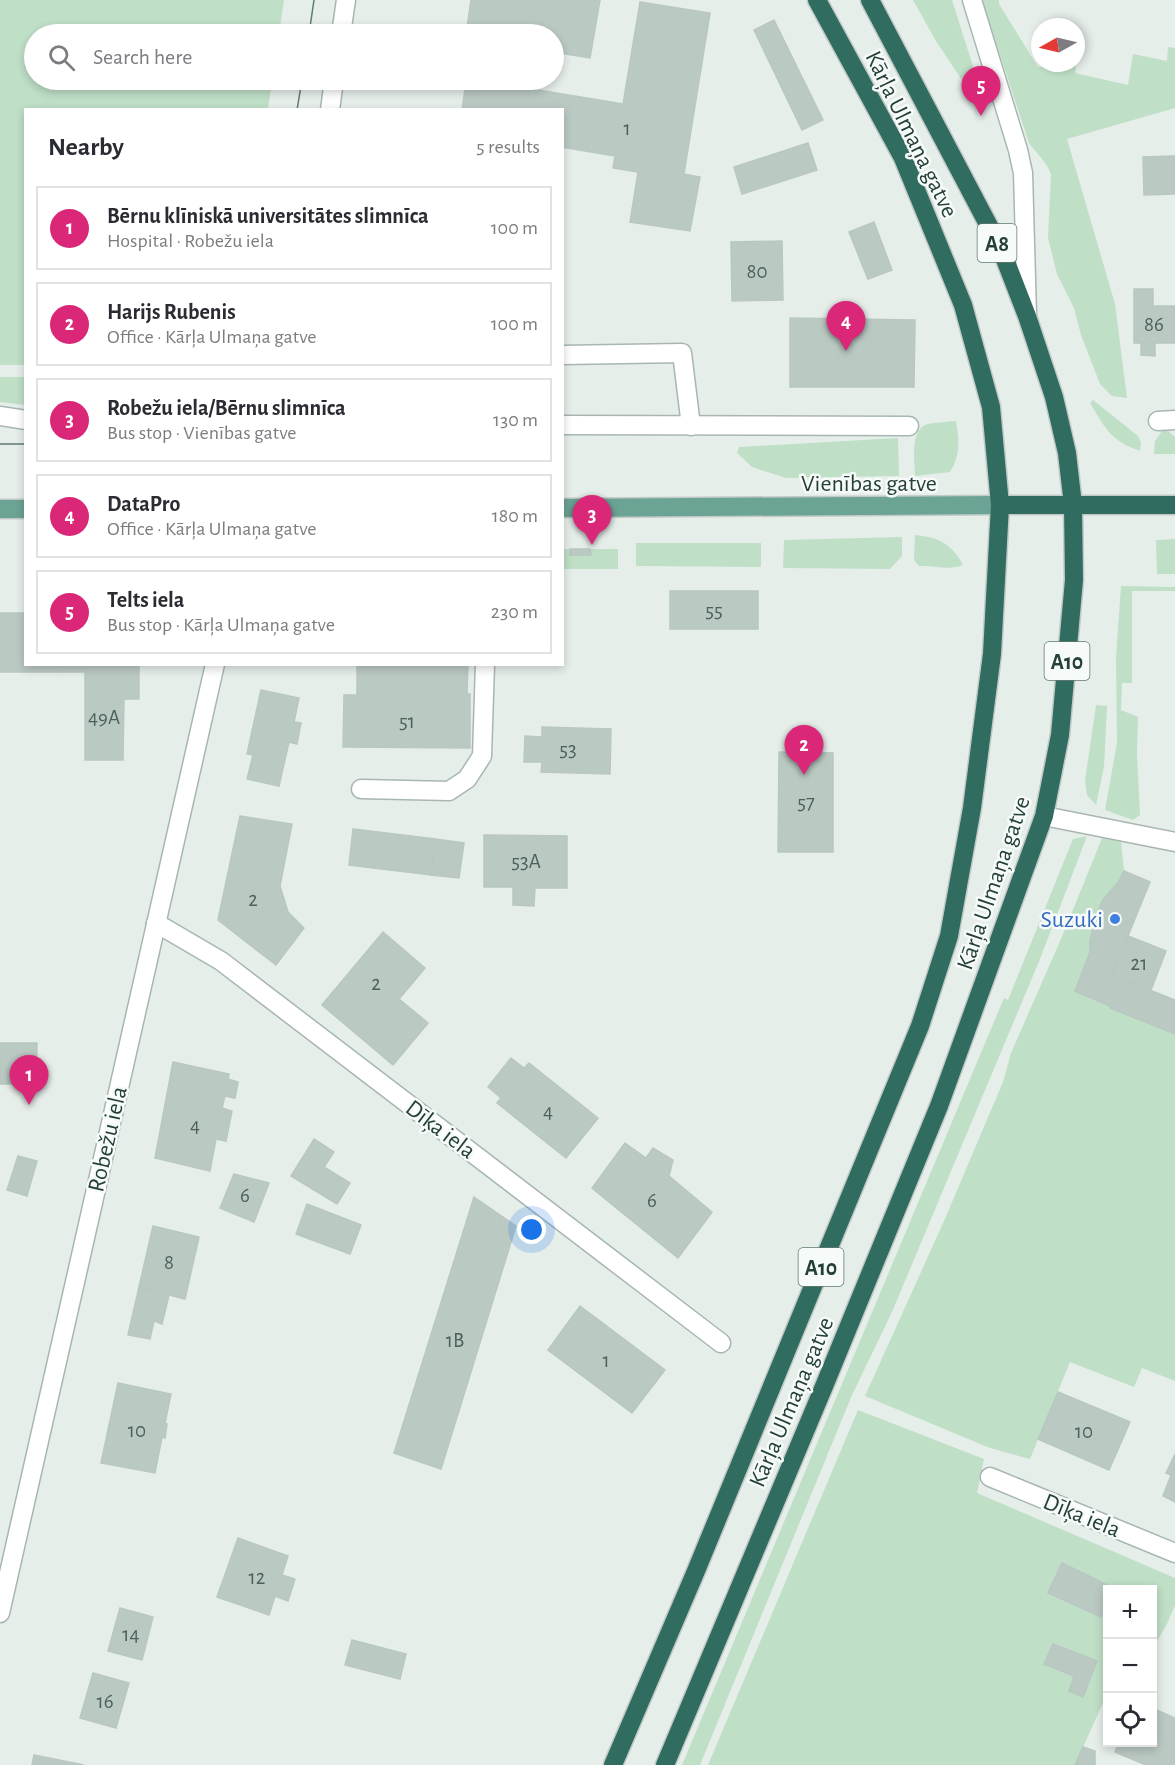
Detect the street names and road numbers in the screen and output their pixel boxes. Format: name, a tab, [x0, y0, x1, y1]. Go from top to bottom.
street label: Kārļa Ulmaņa gatve	[860, 47, 962, 222]
road number: A8	[978, 224, 1016, 262]
street label: Vienības gatve	[801, 472, 937, 496]
road number: A10	[1044, 642, 1090, 680]
street label: Kārļa Ulmaņa gatve	[953, 793, 1036, 974]
street label: Robežu iela	[84, 1084, 132, 1194]
street label: Dīķa iela	[400, 1096, 480, 1164]
road number: A10	[798, 1248, 844, 1286]
street label: Kārļa Ulmaņa gatve	[745, 1314, 839, 1491]
street label: Dīķa iela	[1039, 1490, 1124, 1543]

